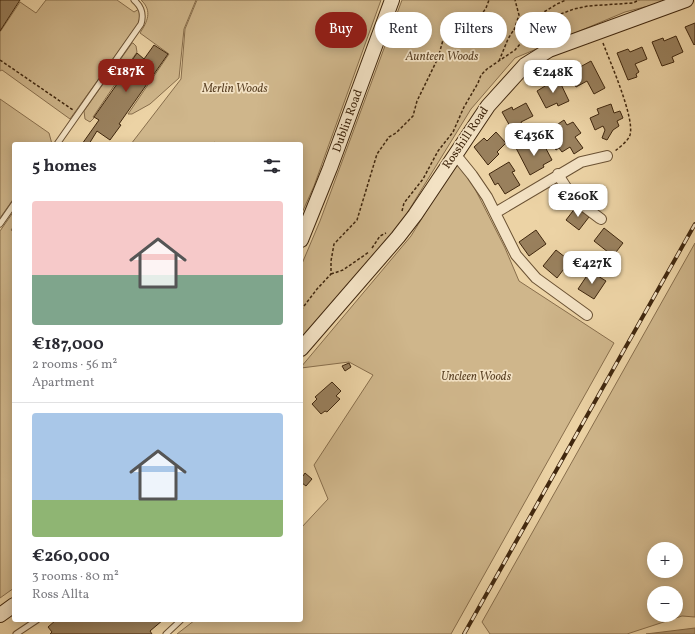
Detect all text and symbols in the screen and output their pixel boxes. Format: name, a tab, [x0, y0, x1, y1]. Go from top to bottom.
chip: Buy	[315, 12, 367, 48]
chip: Rent	[375, 12, 432, 48]
chip: Filters	[440, 12, 507, 48]
chip: New	[515, 12, 571, 48]
park label: Aunteen Woods	[404, 49, 479, 65]
pin: €187K	[98, 59, 154, 93]
pin: €248K	[525, 60, 581, 94]
text: €187K	[107, 63, 145, 81]
text: €248K	[533, 64, 573, 82]
park label: Merlin Woods	[201, 81, 268, 97]
street label: Dublin Road	[329, 87, 367, 155]
street label: Rosshill Road	[439, 103, 493, 172]
pin: €436K	[506, 123, 562, 157]
text: €436K	[514, 127, 554, 145]
text: 5 homes	[32, 155, 97, 178]
icon: filters	[261, 155, 283, 177]
pin: €260K	[550, 184, 606, 218]
text: €260K	[558, 188, 598, 206]
icon: home	[122, 227, 194, 299]
pin: €427K	[564, 251, 620, 285]
text: €427K	[572, 255, 612, 273]
text: €187,000	[32, 333, 104, 356]
text: 2 rooms · 56 m²	[32, 356, 117, 374]
park label: Uncleen Woods	[441, 369, 512, 385]
text: Apartment	[32, 374, 95, 392]
icon: home	[122, 439, 194, 511]
map controls	[647, 542, 683, 622]
button: +	[647, 542, 683, 578]
text: €260,000	[32, 545, 110, 568]
text: 3 rooms · 80 m²	[32, 568, 119, 586]
text: Ross Allta	[32, 586, 89, 604]
button: −	[647, 586, 683, 622]

